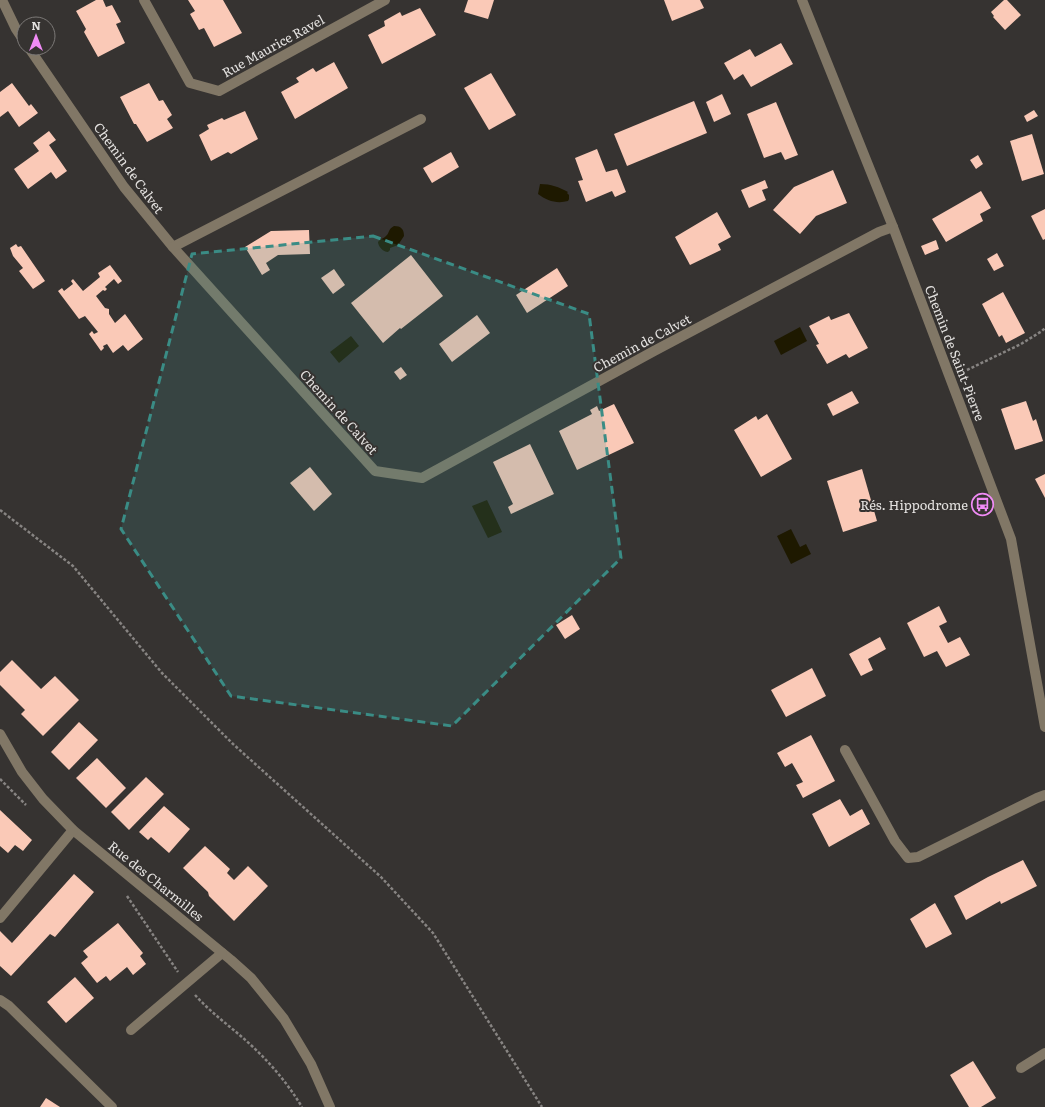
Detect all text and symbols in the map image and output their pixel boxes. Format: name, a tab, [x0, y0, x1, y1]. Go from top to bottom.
street label: Rue Maurice Ravel	[218, 9, 328, 82]
north arrow	[16, 16, 56, 56]
text: N	[31, 17, 41, 33]
street label: Chemin de Calvet	[90, 118, 169, 218]
street label: Chemin de Saint-Pierre	[921, 282, 990, 424]
street label: Chemin de Calvet	[589, 308, 695, 376]
street label: Chemin de Calvet	[296, 365, 383, 459]
bus stop icon: Rés. Hippodrome	[970, 492, 996, 518]
place label: Rés. Hippodrome	[860, 495, 968, 514]
street label: Rue des Charmilles	[105, 836, 208, 925]

